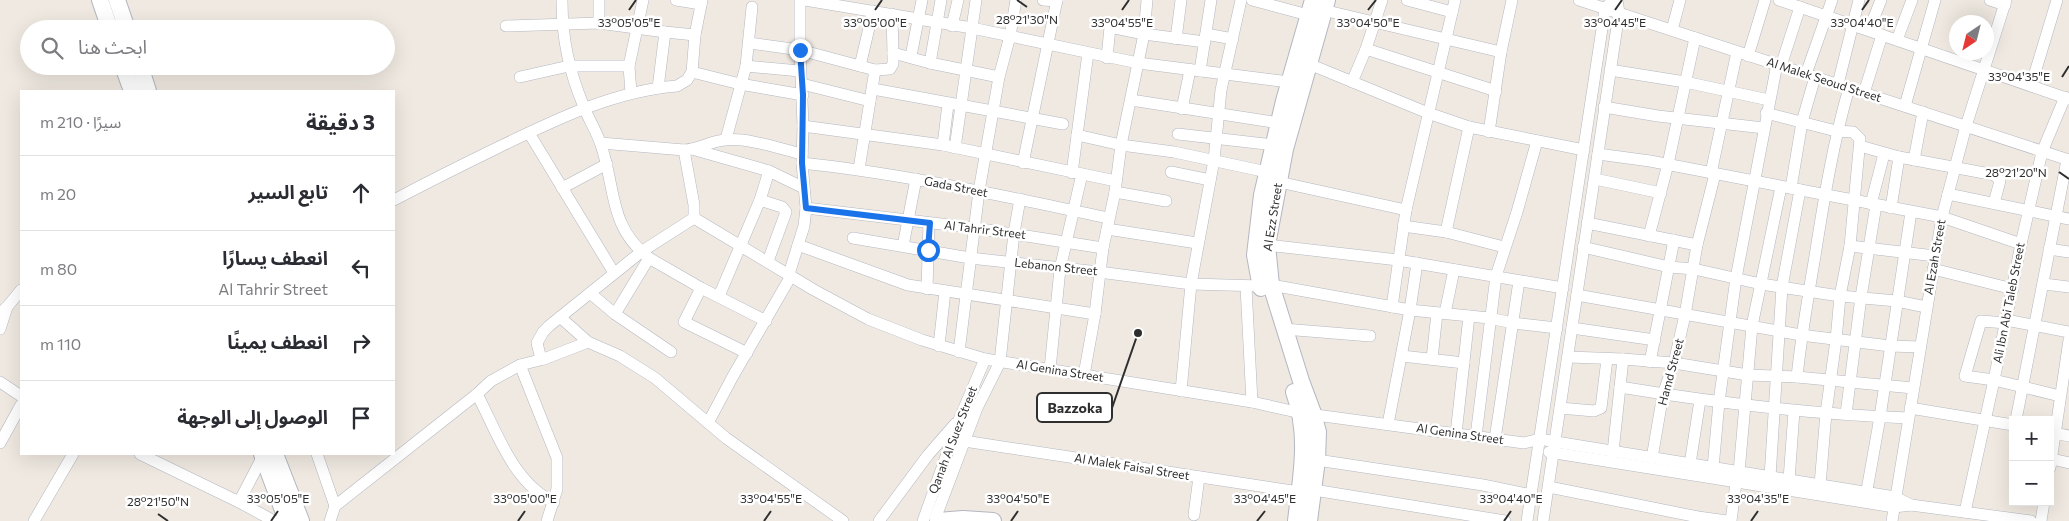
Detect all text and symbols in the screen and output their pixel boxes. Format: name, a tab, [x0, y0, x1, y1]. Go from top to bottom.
text: 28°21'30"N	[996, 12, 1058, 26]
text: 33°05'05"E	[598, 15, 660, 29]
text: 33°05'00"E	[843, 15, 907, 29]
text: 33°04'55"E	[1091, 15, 1153, 29]
text: 33°04'50"E	[1336, 15, 1400, 29]
text: 33°04'45"E	[1584, 15, 1646, 29]
text: 33°04'40"E	[1830, 15, 1894, 29]
north arrow	[1949, 15, 1994, 60]
search box	[20, 20, 395, 75]
icon: search	[38, 34, 66, 62]
text: ابحث هنا	[78, 35, 147, 58]
route end	[789, 39, 812, 62]
street label: Al Malek Seoud Street	[1765, 54, 1884, 104]
text: 33°04'35"E	[1988, 69, 2050, 83]
text: 3 دقيقة	[306, 109, 375, 134]
text: سيرًا · 210 m	[40, 112, 121, 131]
text: 28°21'20"N	[1985, 165, 2047, 179]
street label: Gada Street	[923, 173, 989, 199]
icon: ahead	[347, 179, 375, 207]
text: تابع السير	[248, 180, 328, 203]
street label: Al Ezz Street	[1260, 182, 1284, 252]
text: 20 m	[40, 184, 76, 203]
street label: Al Tahrir Street	[943, 217, 1027, 241]
street label: Al Ezah Street	[1921, 218, 1948, 296]
route start	[917, 239, 940, 262]
street label: Ali Ibn Abi Taleb Street	[1989, 241, 2027, 364]
text: انعطف يسارًا	[222, 246, 328, 269]
icon: left	[347, 254, 375, 282]
street label: Lebanon Street	[1014, 255, 1099, 277]
text: 80 m	[40, 259, 77, 278]
text: Al Tahrir Street	[218, 279, 328, 298]
icon: right	[347, 329, 375, 357]
text: انعطف يمينًا	[227, 330, 328, 353]
text: 110 m	[40, 334, 81, 353]
street label: Hamd Street	[1654, 337, 1686, 407]
street label: Al Genina Street	[1016, 356, 1105, 384]
street label: Qanah Al Suez Street	[925, 384, 979, 496]
callout: Bazzoka	[1037, 393, 1112, 422]
text: Bazzoka	[1048, 399, 1102, 416]
icon: arrive	[347, 404, 375, 432]
text: الوصول إلى الوجهة	[177, 405, 328, 428]
map controls	[2009, 416, 2054, 506]
button: +	[2009, 416, 2054, 461]
street label: Al Genina Street	[1416, 420, 1505, 446]
street label: Al Malek Faisal Street	[1074, 450, 1191, 482]
button: −	[2009, 461, 2054, 506]
text: 33°05'05"E	[247, 491, 309, 505]
text: 33°05'00"E	[493, 491, 557, 505]
text: 33°04'55"E	[740, 491, 802, 505]
text: 33°04'50"E	[986, 491, 1050, 505]
text: 33°04'45"E	[1234, 491, 1296, 505]
text: 33°04'40"E	[1479, 491, 1543, 505]
text: 33°04'35"E	[1727, 491, 1789, 505]
text: 28°21'50"N	[127, 494, 189, 508]

